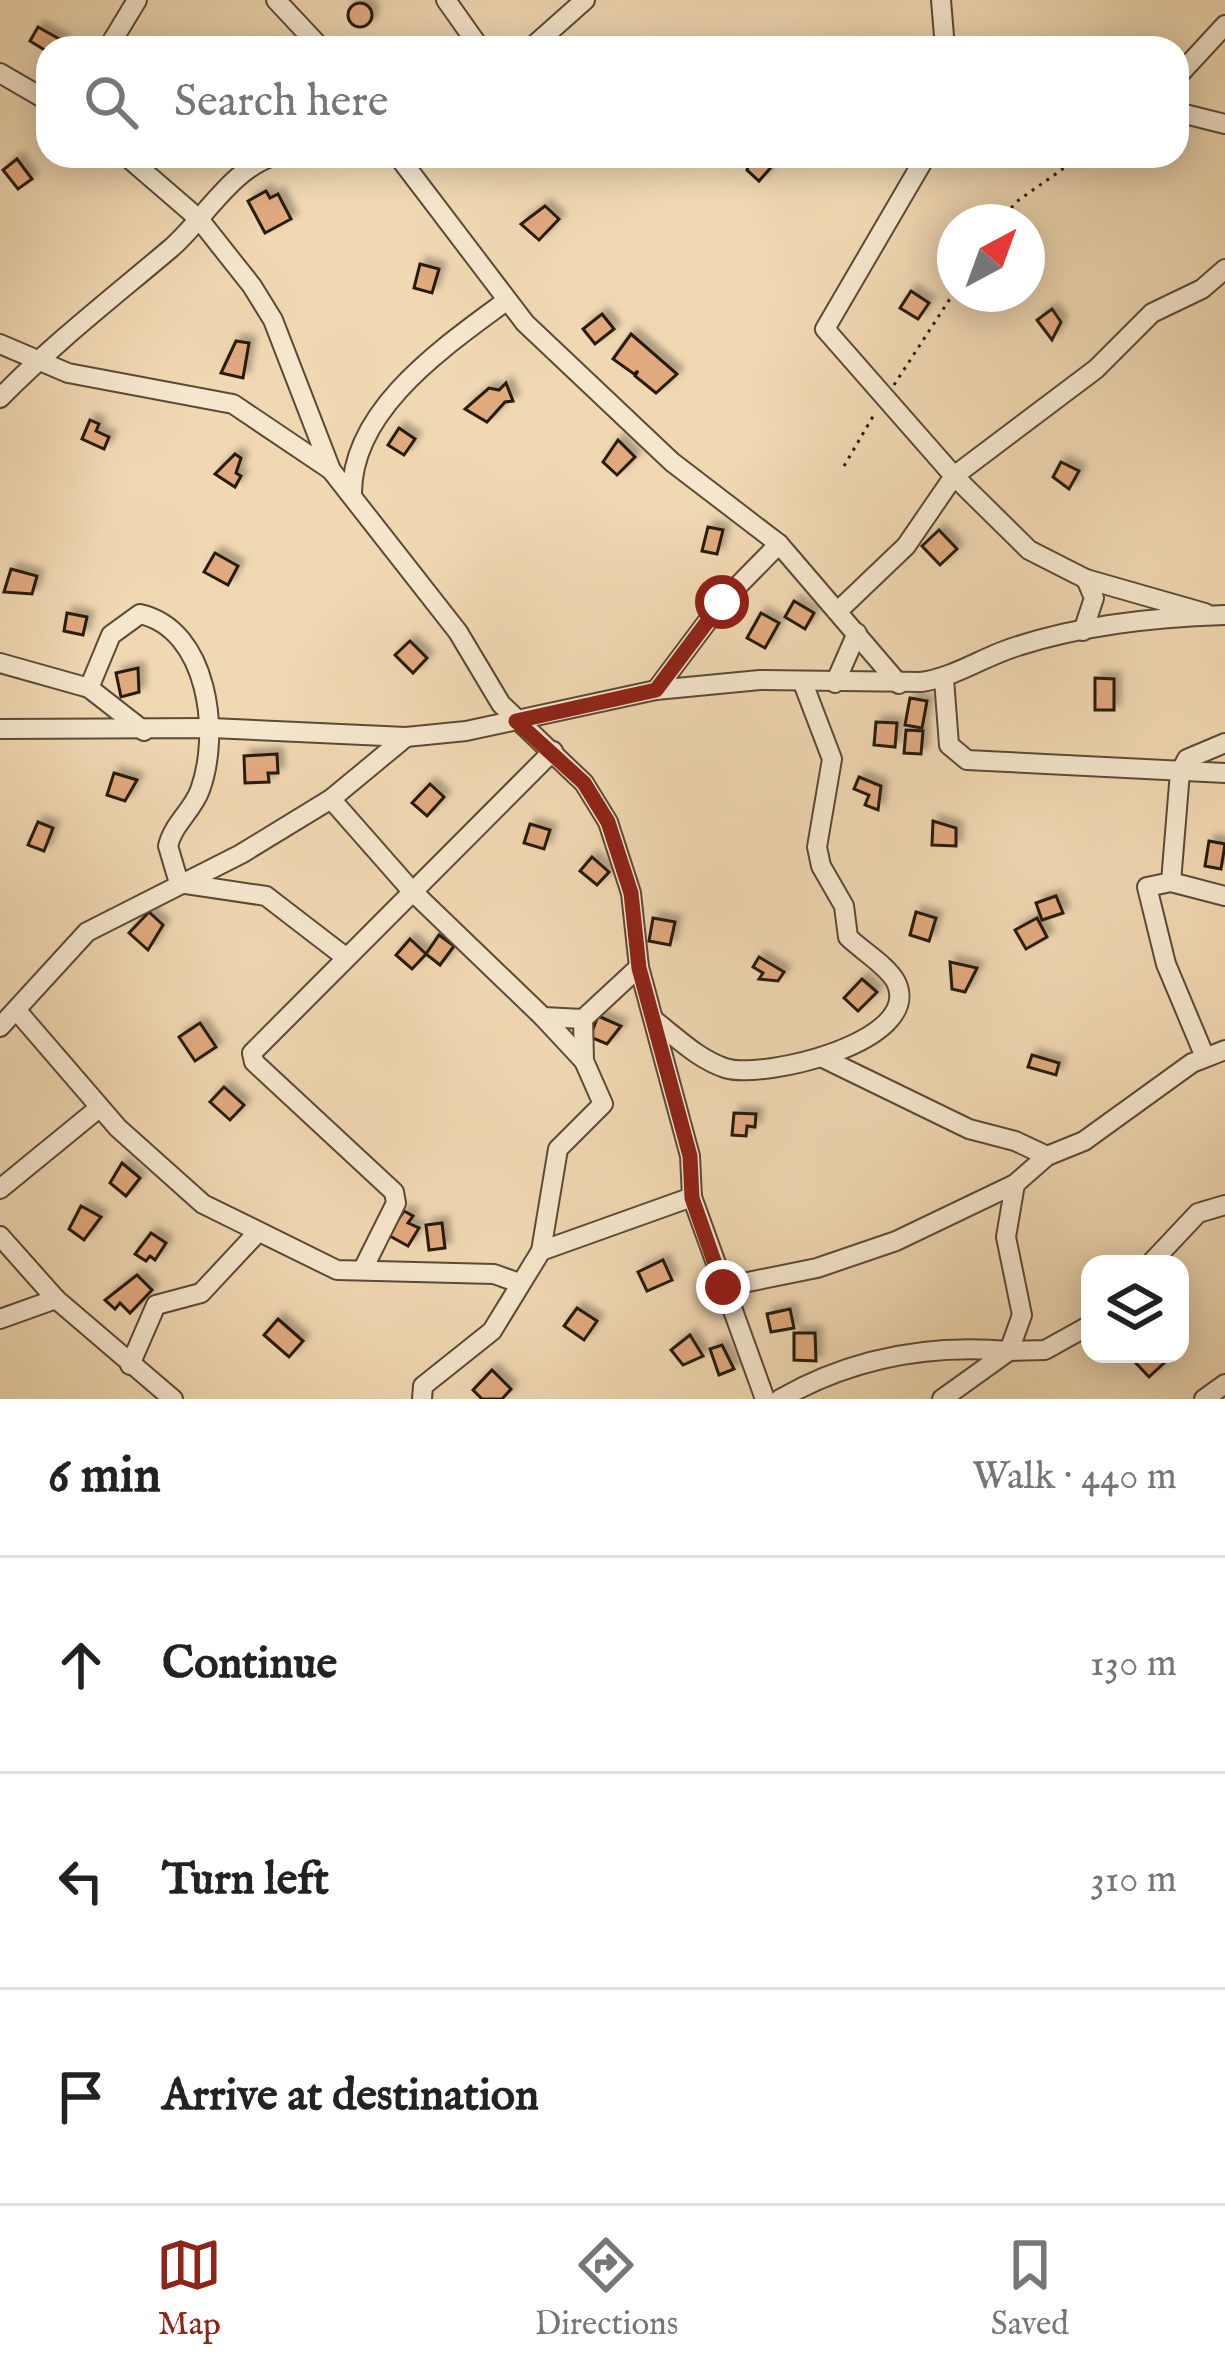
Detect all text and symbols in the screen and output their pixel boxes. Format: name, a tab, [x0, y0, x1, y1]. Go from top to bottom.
search box	[36, 36, 1189, 168]
icon: search	[78, 69, 144, 135]
text: Search here	[174, 74, 388, 131]
north arrow	[937, 204, 1045, 312]
route start	[695, 575, 749, 629]
map controls	[1081, 1255, 1189, 1363]
button: layers	[1081, 1255, 1189, 1363]
route end	[696, 1260, 750, 1314]
text: 6 min	[48, 1445, 161, 1510]
text: Walk · 440 m	[972, 1453, 1177, 1502]
icon: ahead	[48, 1632, 114, 1698]
text: Continue	[162, 1636, 337, 1693]
text: 130 m	[1090, 1640, 1177, 1689]
icon: left	[48, 1848, 114, 1914]
text: Turn left	[162, 1852, 329, 1909]
text: 310 m	[1090, 1856, 1177, 1905]
icon: arrive	[48, 2064, 114, 2130]
text: Arrive at destination	[162, 2068, 539, 2125]
tab: Map	[156, 2232, 222, 2346]
tab: Directions	[535, 2232, 678, 2346]
tab: Saved	[991, 2232, 1069, 2346]

